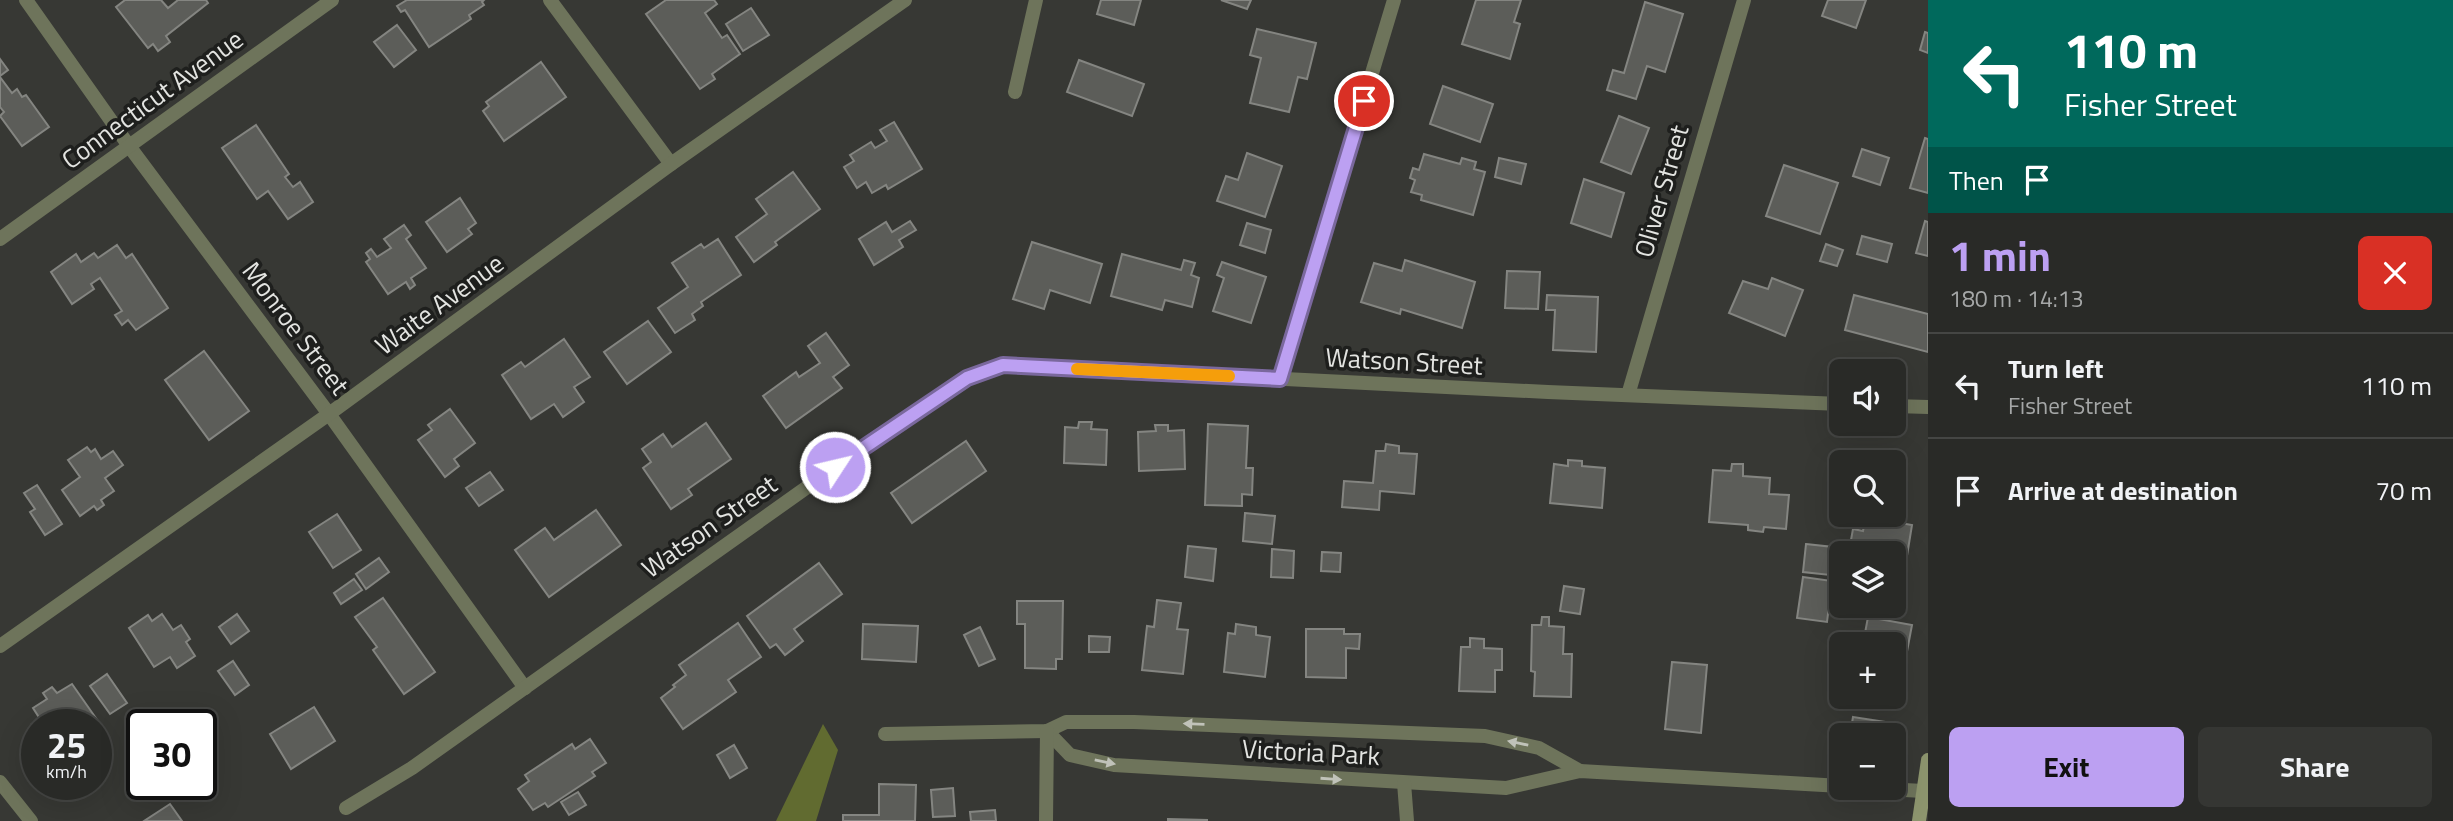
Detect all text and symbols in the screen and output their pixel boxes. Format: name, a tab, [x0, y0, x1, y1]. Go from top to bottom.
text: 110 m	[2064, 12, 2198, 87]
street label: Connecticut Avenue	[53, 20, 251, 178]
icon: left	[1949, 28, 2040, 119]
pin	[1334, 71, 1394, 131]
text: Fisher Street	[2064, 80, 2237, 128]
icon: arrive	[1345, 82, 1383, 120]
street label: Oliver Street	[1624, 120, 1698, 262]
text: Then	[1949, 161, 2004, 200]
icon: arrive	[2018, 161, 2056, 199]
text: 1 min	[1949, 223, 2051, 287]
button: close	[2358, 236, 2432, 310]
street label: Waite Avenue	[367, 244, 511, 364]
street label: Monroe Street	[233, 253, 359, 403]
text: 180 m · 14:13	[1949, 281, 2084, 316]
street label: Watson Street	[1324, 337, 1484, 385]
text: Turn left	[2008, 349, 2103, 388]
map controls	[1829, 359, 1906, 800]
button: sound	[1829, 359, 1906, 436]
text: 110 m	[2361, 366, 2432, 405]
icon: left	[1949, 367, 1987, 405]
text: Fisher Street	[2008, 388, 2132, 423]
position arrow	[798, 430, 872, 504]
button: search	[1829, 450, 1906, 527]
street label: Watson Street	[633, 465, 785, 587]
text: Arrive at destination	[2008, 471, 2238, 510]
text: 70 m	[2375, 471, 2432, 510]
icon: arrive	[1949, 472, 1987, 510]
button: layers	[1829, 541, 1906, 618]
button: +	[1829, 632, 1906, 709]
speed limit sign: 30	[126, 709, 217, 800]
text: 25	[47, 718, 86, 772]
one-way arrow	[1183, 718, 1205, 730]
button: −	[1829, 723, 1906, 800]
button: Exit	[1949, 727, 2184, 807]
button: Share	[2198, 727, 2432, 807]
street label: Victoria Park	[1241, 729, 1381, 775]
one-way arrow	[1507, 738, 1529, 749]
one-way arrow	[1094, 757, 1116, 768]
text: km/h	[46, 758, 87, 785]
one-way arrow	[1321, 773, 1343, 784]

